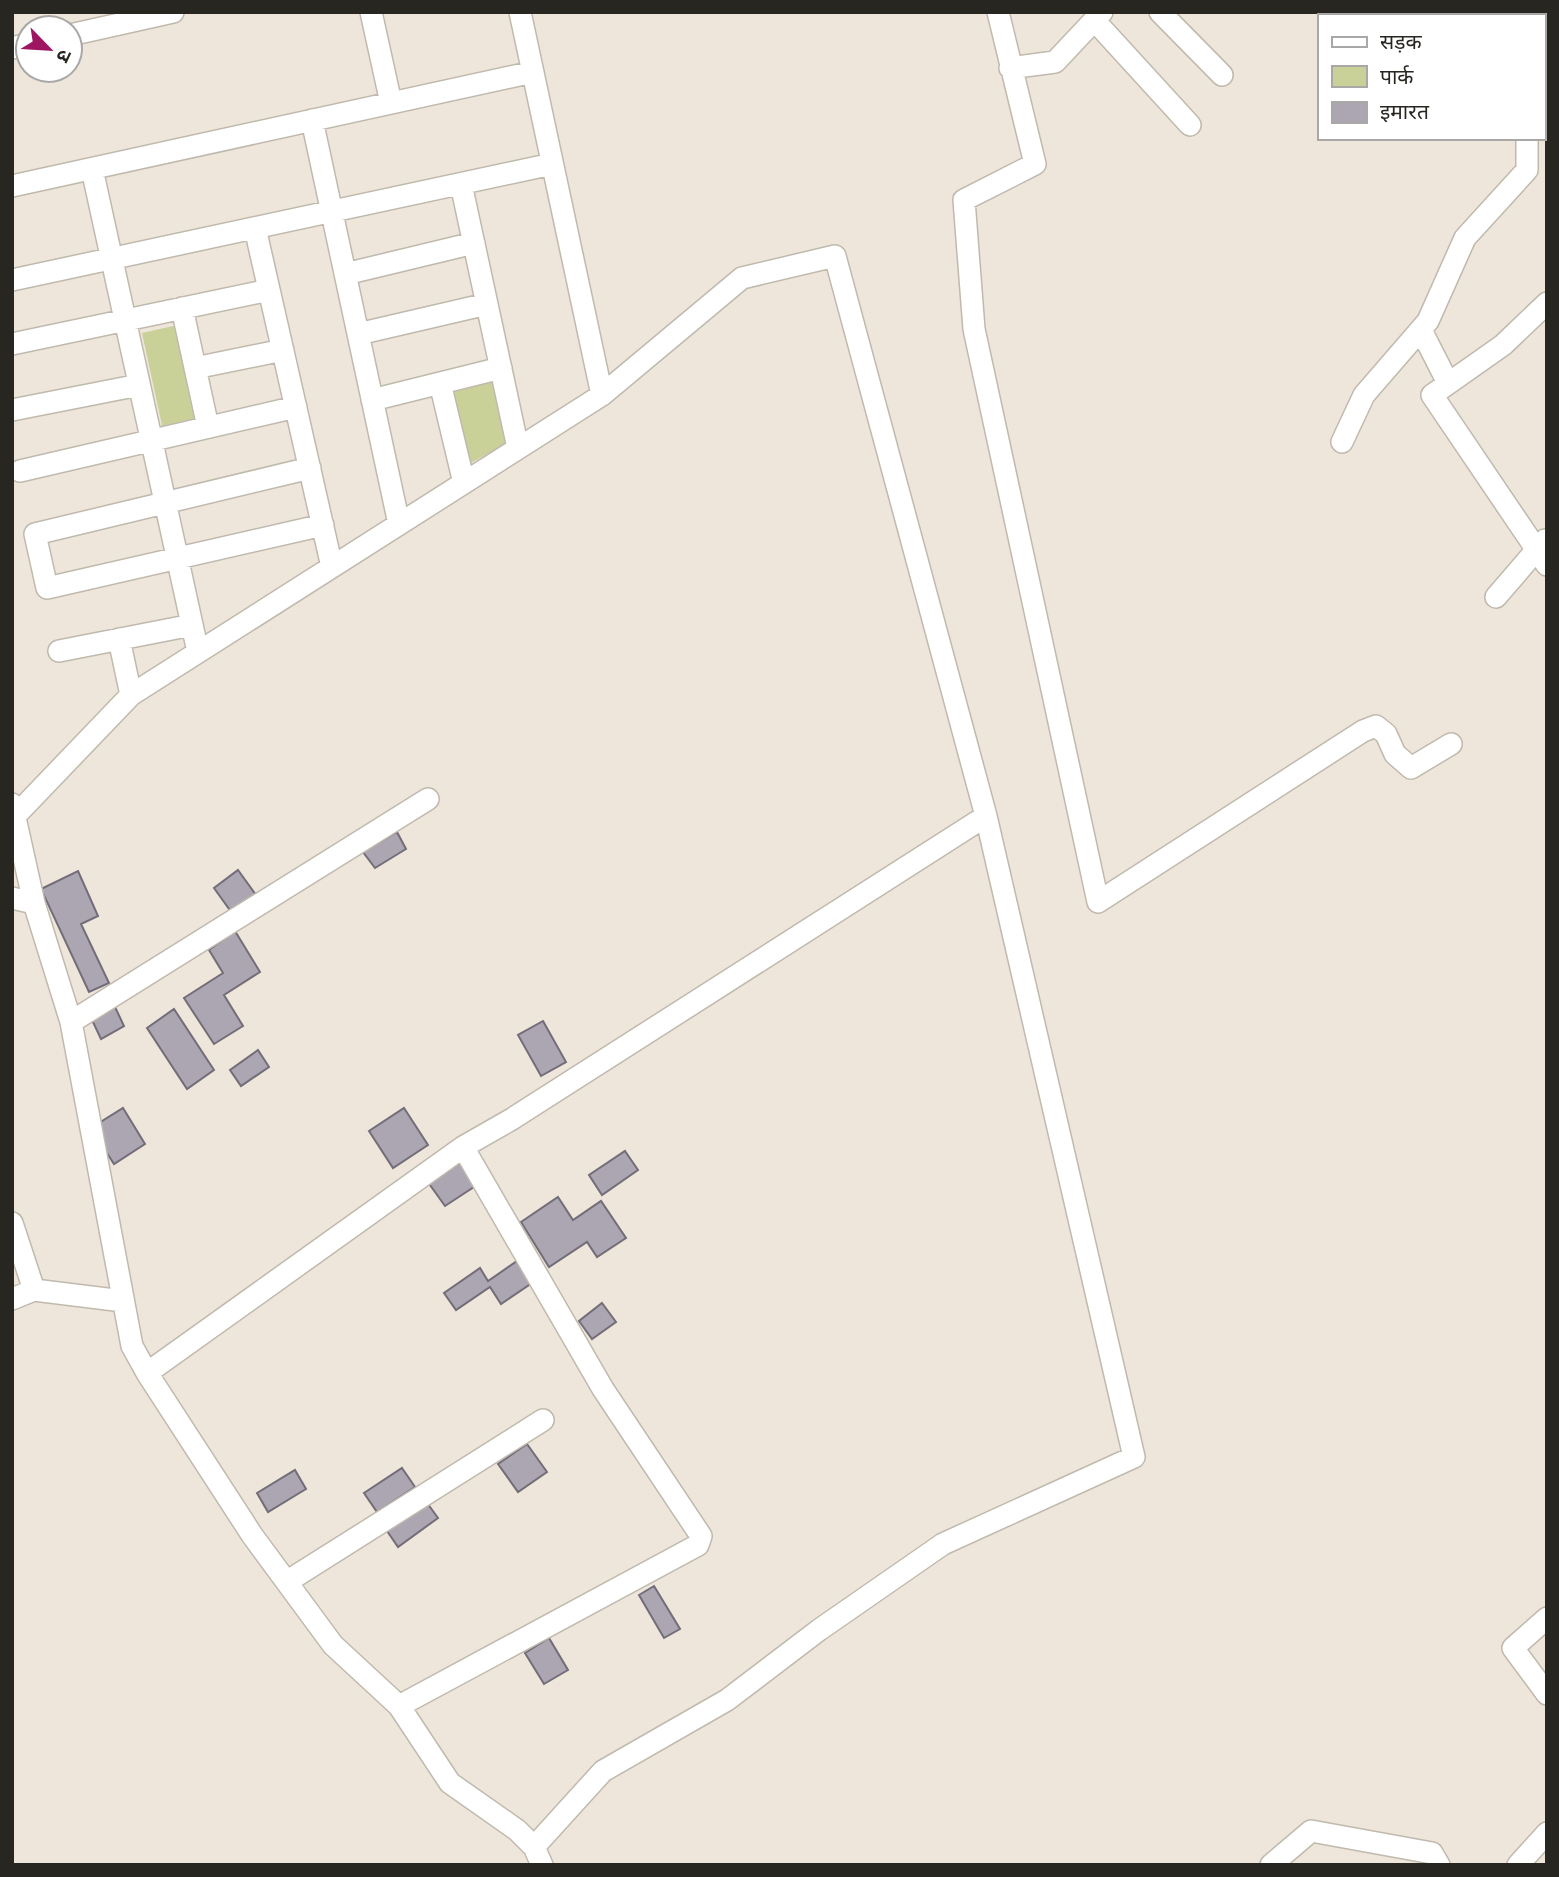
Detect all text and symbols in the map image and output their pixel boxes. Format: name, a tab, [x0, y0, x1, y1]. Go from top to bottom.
north arrow	[14, 14, 84, 84]
legend	[1318, 14, 1545, 140]
text: सड़क	[1380, 27, 1422, 55]
text: उ	[50, 46, 79, 68]
text: पार्क	[1380, 62, 1414, 90]
text: इमारत	[1380, 97, 1430, 125]

